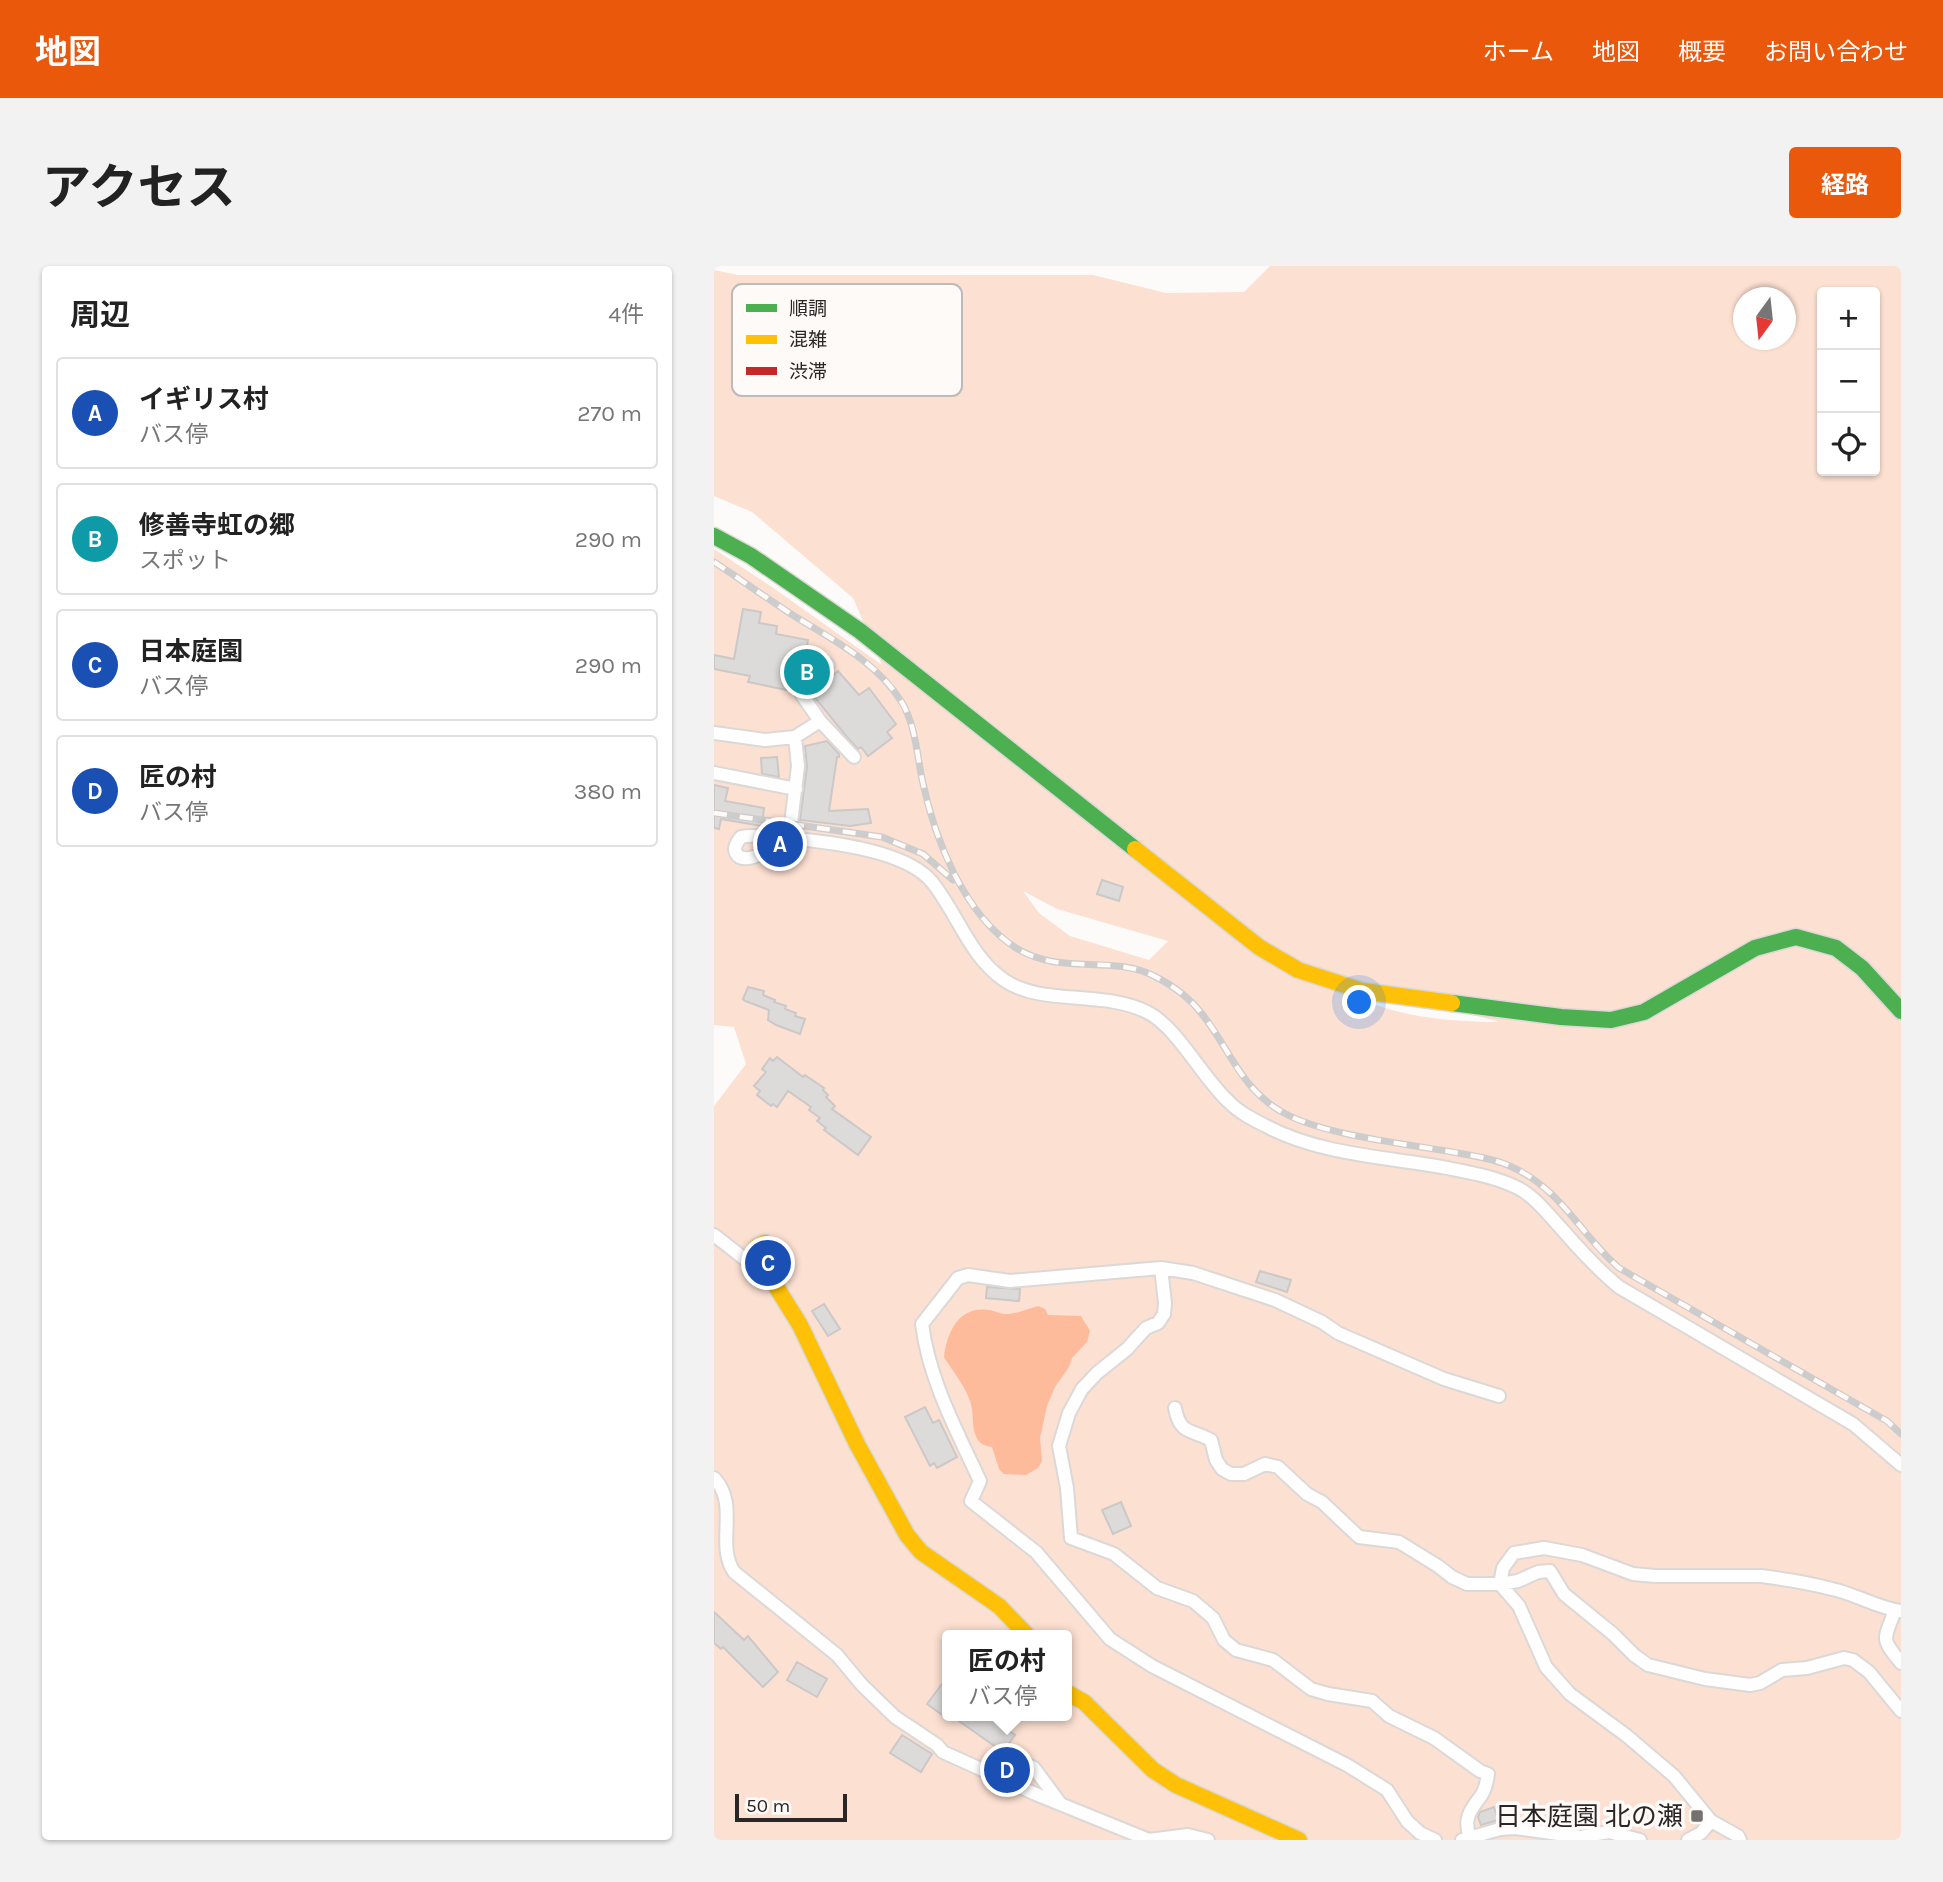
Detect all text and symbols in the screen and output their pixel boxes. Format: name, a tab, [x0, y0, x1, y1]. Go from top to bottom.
text: 地図	[35, 33, 101, 71]
text: ホーム	[1483, 38, 1554, 66]
text: 地図	[1592, 38, 1640, 66]
text: 概要	[1678, 38, 1726, 66]
text: お問い合わせ	[1764, 38, 1908, 66]
button: 経路	[1789, 147, 1901, 218]
text: アクセス	[42, 159, 236, 216]
legend	[732, 284, 962, 396]
north arrow	[1733, 287, 1796, 350]
map controls	[1817, 287, 1880, 476]
button: +	[1817, 287, 1880, 350]
text: 周辺	[70, 297, 130, 333]
text: 順調	[789, 298, 827, 320]
text: 4件	[608, 301, 644, 328]
text: 混雑	[789, 329, 827, 351]
button: −	[1817, 350, 1880, 413]
text: 渋滞	[789, 361, 827, 383]
text: イギリス村	[139, 384, 269, 415]
text: A	[88, 400, 102, 427]
text: 270 m	[577, 400, 642, 427]
button: locate	[1817, 413, 1880, 476]
text: バス停	[139, 421, 208, 448]
text: 修善寺虹の郷	[139, 510, 295, 541]
text: B	[88, 526, 102, 553]
text: 290 m	[575, 526, 642, 553]
text: スポット	[139, 547, 231, 574]
text: 日本庭園	[139, 636, 243, 667]
pin: B	[784, 646, 830, 698]
text: C	[88, 652, 102, 679]
text: 290 m	[575, 652, 642, 679]
text: バス停	[139, 673, 208, 700]
text: 匠の村	[139, 762, 217, 793]
text: D	[87, 778, 103, 805]
text: 380 m	[574, 778, 642, 805]
text: バス停	[139, 799, 208, 826]
pin: A	[757, 818, 803, 870]
your location	[1342, 985, 1376, 1019]
pin: C	[745, 1237, 791, 1289]
popup	[942, 1630, 1072, 1721]
text: 匠の村	[968, 1646, 1046, 1677]
text: バス停	[968, 1683, 1037, 1710]
pin: D	[984, 1744, 1030, 1796]
scale bar	[735, 1791, 847, 1823]
text: 50 m	[746, 1795, 790, 1817]
place label: 日本庭園 北の瀬	[1495, 1801, 1683, 1832]
marker: 日本庭園 北の瀬	[1689, 1808, 1705, 1824]

